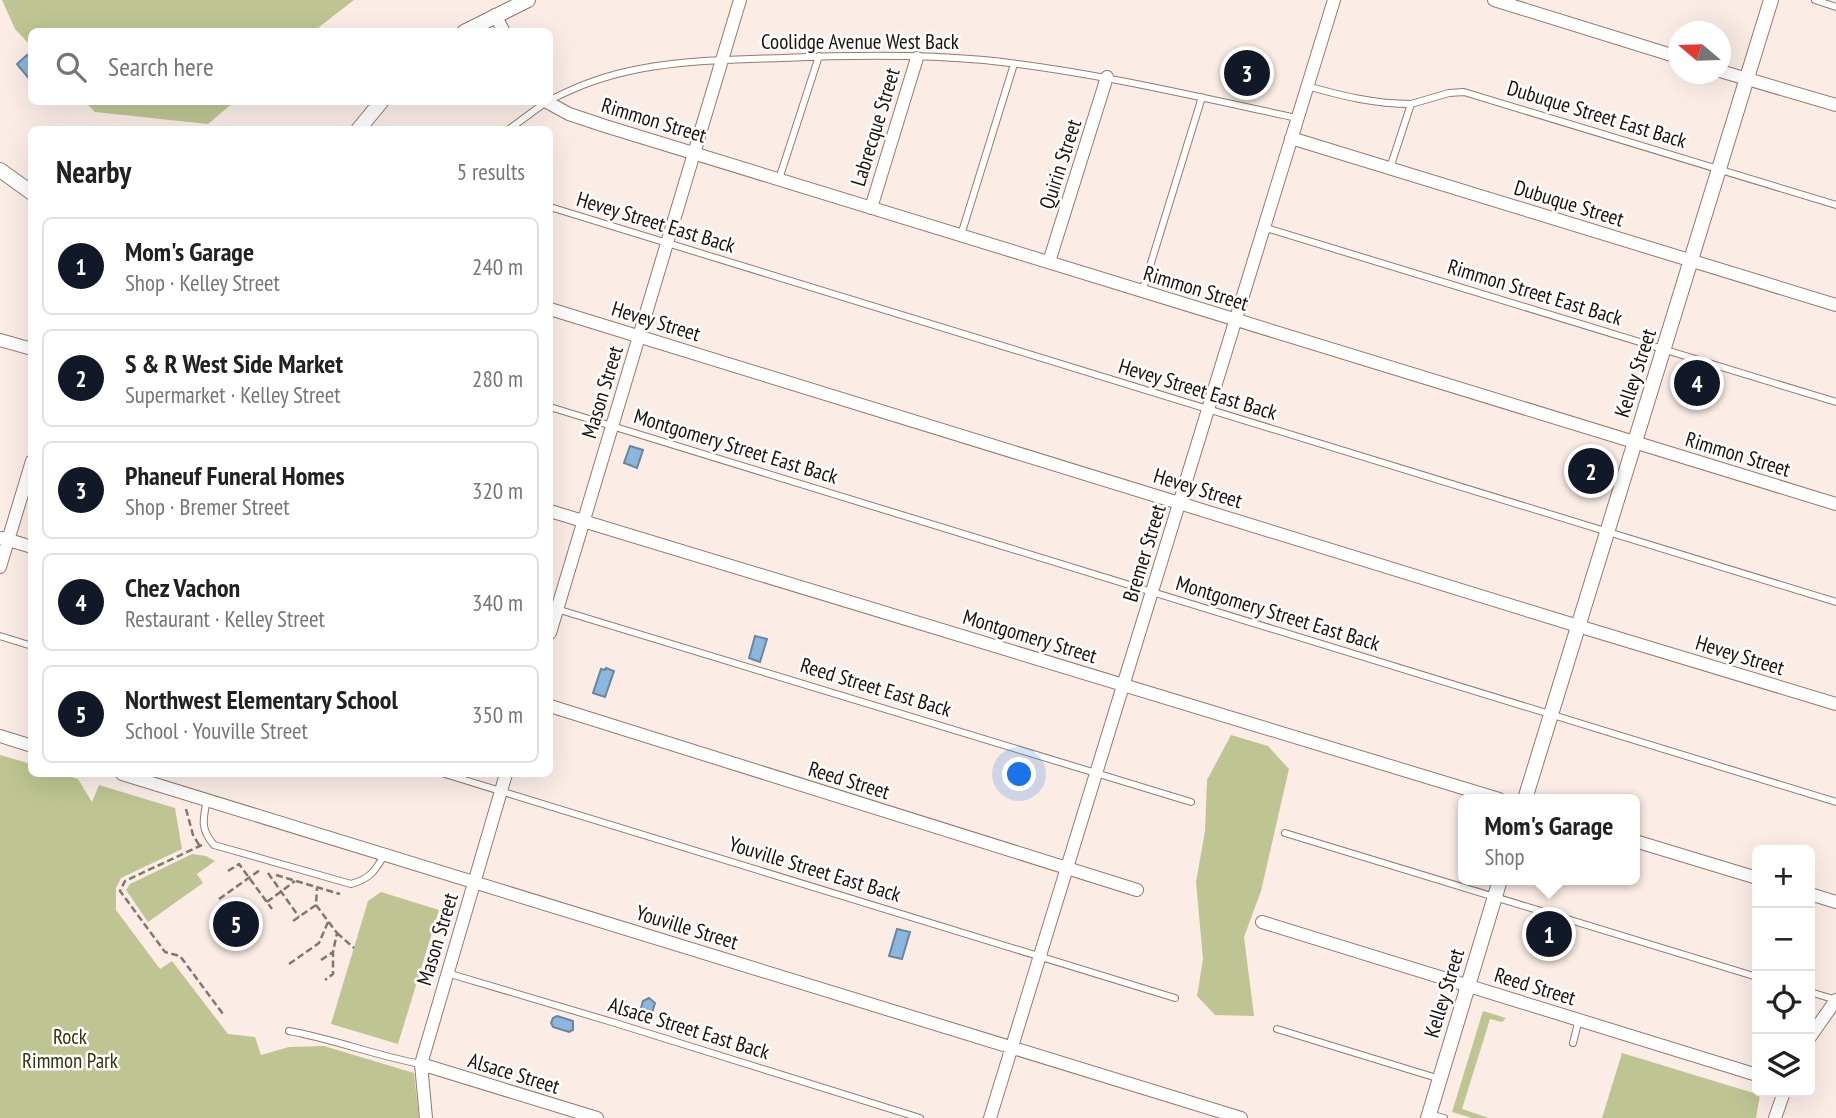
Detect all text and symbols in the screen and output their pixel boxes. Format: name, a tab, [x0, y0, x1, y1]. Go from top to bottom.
north arrow	[1668, 21, 1731, 84]
search box	[28, 28, 553, 105]
street label: Coolidge Avenue West Back	[761, 28, 959, 55]
pin: 3	[1224, 47, 1270, 99]
icon: search	[52, 48, 90, 86]
text: Search here	[108, 50, 214, 83]
street label: Labrecque Street	[844, 64, 906, 189]
street label: Dubuque Street East Back	[1504, 74, 1690, 154]
street label: Rimmon Street	[598, 91, 710, 149]
street label: Quirin Street	[1033, 116, 1087, 212]
text: Nearby	[56, 152, 131, 191]
text: 5 results	[457, 157, 525, 186]
street label: Dubuque Street	[1511, 174, 1627, 233]
street label: Hevey Street East Back	[573, 185, 739, 259]
text: Mom's Garage	[125, 235, 254, 268]
text: 1	[76, 252, 87, 281]
text: 240 m	[472, 252, 523, 281]
street label: Rimmon Street East Back	[1444, 253, 1626, 331]
street label: Rimmon Street	[1140, 259, 1252, 317]
text: Shop · Kelley Street	[125, 268, 280, 297]
street label: Hevey Street	[608, 295, 704, 347]
street label: Kelley Street	[1608, 325, 1662, 421]
street label: Mason Street	[575, 342, 629, 441]
text: S & R West Side Market	[125, 347, 343, 380]
street label: Hevey Street East Back	[1115, 352, 1281, 426]
pin: 4	[1674, 357, 1720, 409]
text: 2	[76, 364, 87, 393]
text: 280 m	[472, 364, 523, 393]
text: Supermarket · Kelley Street	[125, 380, 341, 409]
street label: Montgomery Street East Back	[631, 402, 841, 490]
street label: Rimmon Street	[1682, 425, 1794, 483]
pin: 2	[1568, 445, 1614, 497]
text: Phaneuf Funeral Homes	[125, 459, 345, 492]
street label: Hevey Street	[1150, 462, 1246, 514]
text: 3	[76, 476, 87, 505]
text: 320 m	[472, 476, 523, 505]
text: Shop · Bremer Street	[125, 492, 289, 521]
street label: Bremer Street	[1116, 501, 1172, 605]
street label: Montgomery Street East Back	[1173, 569, 1383, 657]
text: Chez Vachon	[125, 571, 240, 604]
text: 4	[76, 588, 87, 617]
text: 340 m	[472, 588, 523, 617]
street label: Montgomery Street	[960, 603, 1100, 669]
text: Restaurant · Kelley Street	[125, 604, 325, 633]
street label: Hevey Street	[1692, 629, 1788, 681]
street label: Reed Street East Back	[797, 651, 955, 723]
text: Northwest Elementary School	[125, 683, 398, 716]
text: 5	[76, 700, 87, 729]
text: 350 m	[472, 700, 523, 729]
text: School · Youville Street	[125, 716, 308, 745]
street label: Reed Street	[805, 755, 893, 805]
your location	[1002, 757, 1036, 791]
popup	[1458, 794, 1640, 885]
text: Mom's Garage	[1484, 809, 1614, 842]
street label: Youville Street East Back	[726, 830, 904, 908]
text: Shop	[1484, 842, 1524, 871]
map controls	[1752, 845, 1815, 1097]
button: +	[1752, 845, 1815, 908]
street label: Mason Street	[410, 889, 464, 988]
pin: 5	[213, 898, 259, 950]
street label: Youville Street	[633, 899, 742, 955]
pin: 1	[1526, 908, 1572, 960]
button: −	[1752, 908, 1815, 971]
street label: Kelley Street	[1418, 945, 1470, 1041]
street label: Reed Street	[1491, 961, 1579, 1011]
button: locate	[1752, 971, 1815, 1034]
street label: Alsace Street East Back	[605, 991, 773, 1065]
park label: Rock Rimmon Park	[22, 1023, 118, 1074]
button: layers	[1752, 1034, 1815, 1097]
street label: Alsace Street	[465, 1046, 563, 1100]

